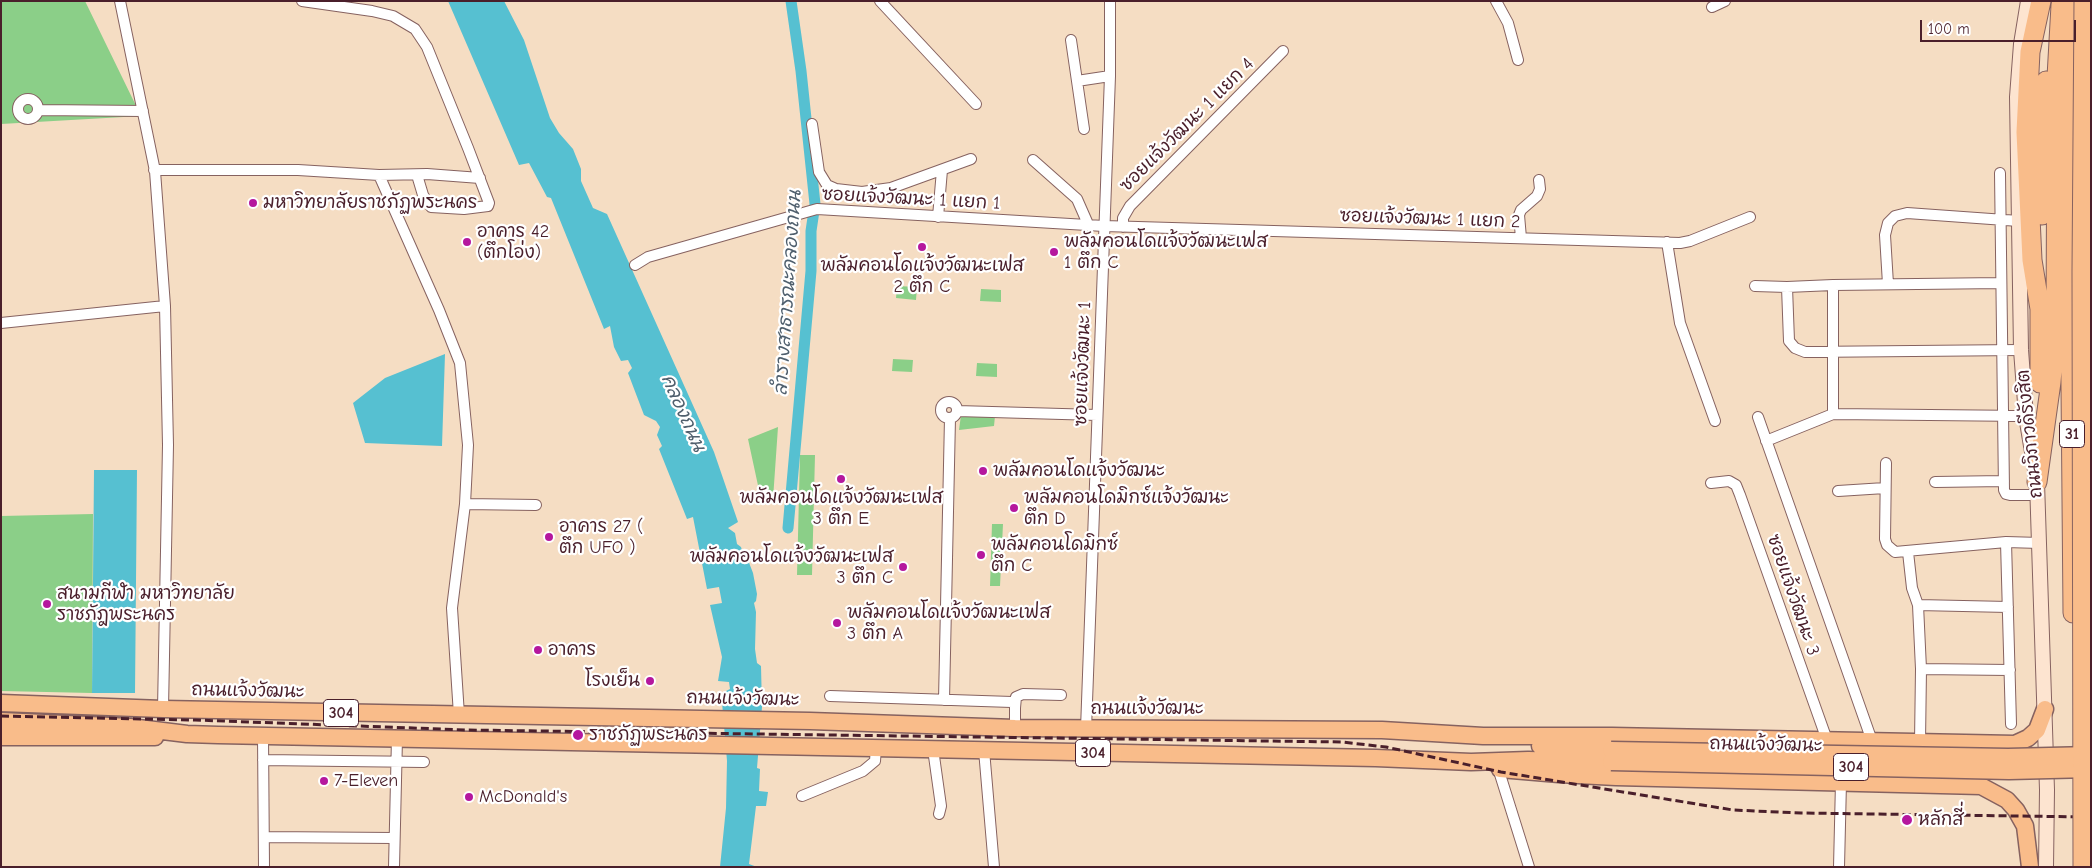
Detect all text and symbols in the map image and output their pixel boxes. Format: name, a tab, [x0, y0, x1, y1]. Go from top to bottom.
scale bar	[1922, 10, 2078, 42]
text: 100 m	[1928, 20, 1970, 38]
street label: ซอยแจ้งวัฒนะ 1 แยก 4	[1116, 54, 1258, 196]
street label: ซอยแจ้งวัฒนะ 1 แยก 1	[821, 184, 1001, 214]
water label: ลำรางสาธารณะคลองถนน	[769, 190, 807, 396]
place label: มหาวิทยาลัยราชภัฏพระนคร	[263, 192, 477, 214]
marker: มหาวิทยาลัยราชภัฏพระนคร	[247, 197, 259, 209]
street label: ซอยแจ้งวัฒนะ 1 แยก 2	[1339, 205, 1521, 233]
place label: อาคาร 42 (ตึกโอ่ง)	[477, 221, 549, 264]
place label: พลัมคอนโดแจ้งวัฒนะเฟส 1 ตึก C	[1064, 231, 1267, 274]
marker: อาคาร 42 (ตึกโอ่ง)	[461, 236, 473, 248]
marker: พลัมคอนโดแจ้งวัฒนะเฟส 2 ตึก C	[916, 241, 928, 253]
marker: พลัมคอนโดแจ้งวัฒนะเฟส 1 ตึก C	[1048, 246, 1060, 258]
place label: พลัมคอนโดแจ้งวัฒนะเฟส 2 ตึก C	[820, 255, 1024, 298]
street label: ซอยแจ้งวัฒนะ 1	[1070, 301, 1096, 427]
street label: ถนนวิภาวดีรังสิต	[2013, 369, 2047, 499]
water label: คลองถนน	[656, 371, 710, 455]
road number: 31	[2060, 420, 2084, 448]
place label: พลัมคอนโดแจ้งวัฒนะ	[993, 460, 1165, 482]
marker: พลัมคอนโดแจ้งวัฒนะ	[977, 465, 989, 477]
marker: พลัมคอนโดแจ้งวัฒนะเฟส 3 ตึก E	[835, 473, 847, 485]
place label: พลัมคอนโดแจ้งวัฒนะเฟส 3 ตึก E	[739, 487, 943, 530]
place label: พลัมคอนโดมิกซ์แจ้งวัฒนะ ตึก D	[1024, 487, 1229, 530]
marker: พลัมคอนโดมิกซ์แจ้งวัฒนะ ตึก D	[1008, 502, 1020, 514]
place label: อาคาร 27 ( ตึก UFO )	[559, 516, 643, 558]
marker: อาคาร 27 ( ตึก UFO )	[543, 531, 555, 543]
street label: ซอยแจ้งวัฒนะ 3	[1762, 532, 1824, 658]
place label: พลัมคอนโดมิกซ์ ตึก C	[991, 534, 1118, 576]
place label: พลัมคอนโดแจ้งวัฒนะเฟส 3 ตึก C	[690, 546, 893, 588]
marker: พลัมคอนโดมิกซ์ ตึก C	[975, 549, 987, 561]
marker: พลัมคอนโดแจ้งวัฒนะเฟส 3 ตึก C	[897, 561, 909, 573]
place label: สนามกีฬา มหาวิทยาลัย ราชภัฎพระนคร	[57, 583, 235, 626]
marker: สนามกีฬา มหาวิทยาลัย ราชภัฎพระนคร	[41, 598, 53, 610]
place label: พลัมคอนโดแจ้งวัฒนะเฟส 3 ตึก A	[847, 602, 1050, 644]
marker: พลัมคอนโดแจ้งวัฒนะเฟส 3 ตึก A	[831, 617, 843, 629]
place label: อาคาร	[548, 639, 596, 661]
marker: อาคาร	[532, 644, 544, 656]
place label: โรงเย็น	[585, 670, 640, 692]
marker: โรงเย็น	[644, 675, 656, 687]
street label: ถนนแจ้งวัฒนะ	[191, 679, 305, 703]
street label: ถนนแจ้งวัฒนะ	[686, 687, 800, 711]
street label: ถนนแจ้งวัฒนะ	[1090, 698, 1204, 720]
road number: 304	[324, 700, 358, 726]
place label: ราชภัฏพระนคร	[589, 724, 708, 746]
marker: ราชภัฏพระนคร	[571, 728, 585, 742]
street label: ถนนแจ้งวัฒนะ	[1709, 733, 1823, 757]
road number: 304	[1076, 740, 1110, 766]
road number: 304	[1834, 754, 1868, 780]
place label: 7-Eleven	[334, 770, 398, 792]
marker: 7-Eleven	[318, 775, 330, 787]
place label: McDonald's	[479, 786, 567, 808]
marker: McDonald's	[463, 791, 475, 803]
place label: หลักสี่	[1918, 809, 1963, 831]
marker: หลักสี่	[1900, 813, 1914, 827]

